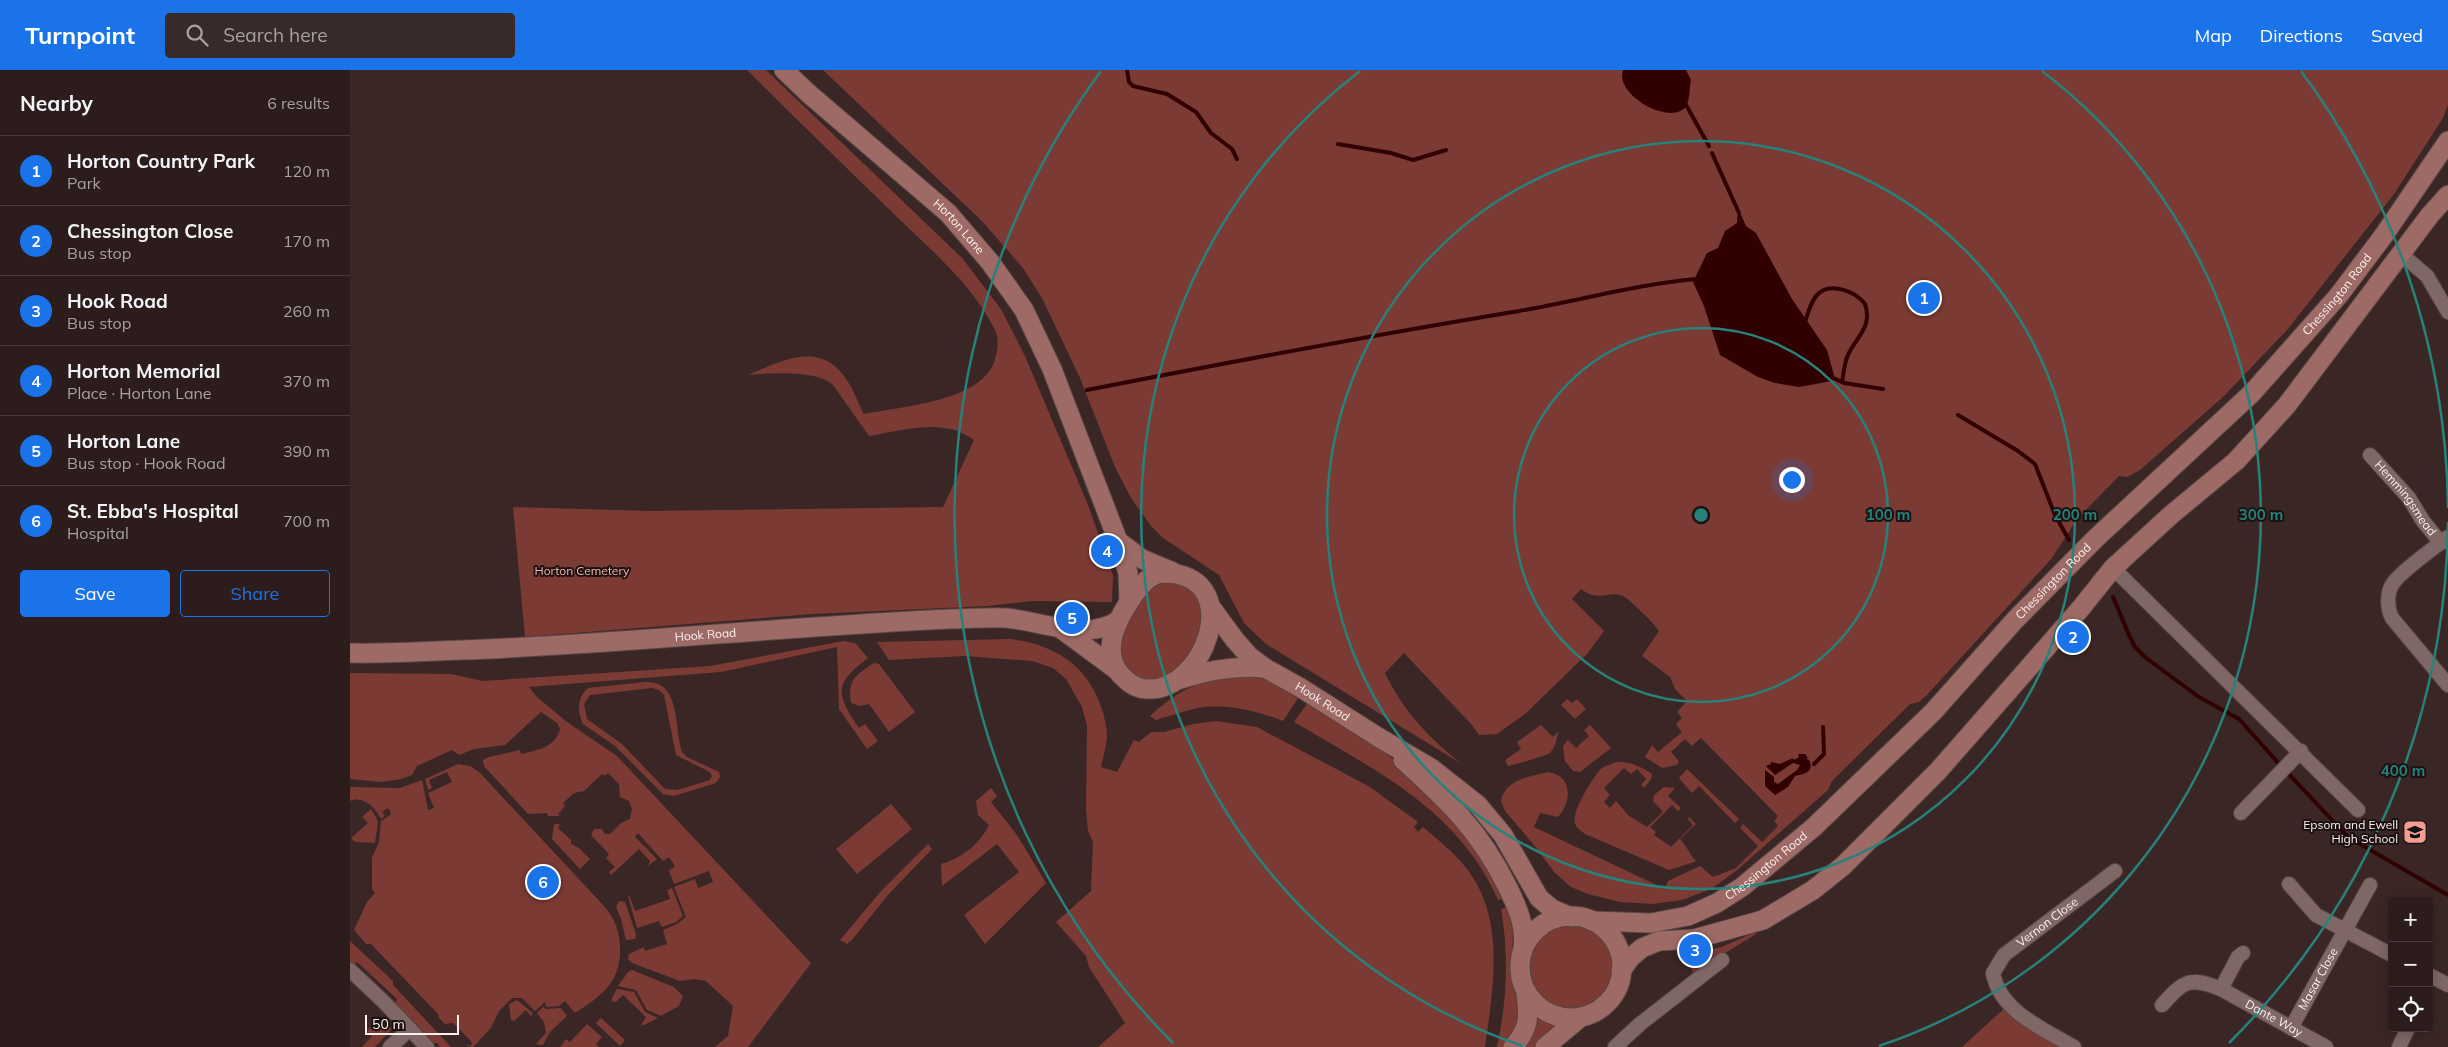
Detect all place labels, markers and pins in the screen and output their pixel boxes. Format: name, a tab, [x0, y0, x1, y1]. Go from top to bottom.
pin: 1	[1908, 279, 1940, 317]
centre of rings	[1692, 506, 1710, 524]
pin: 4	[1091, 532, 1123, 570]
pin: 5	[1056, 599, 1088, 637]
pin: 2	[2057, 618, 2089, 656]
place label: Epsom and Ewell High School	[2303, 817, 2398, 846]
school or university icon: Epsom and Ewell High School	[2402, 819, 2428, 845]
pin: 6	[527, 863, 559, 901]
pin: 3	[1679, 931, 1711, 969]

